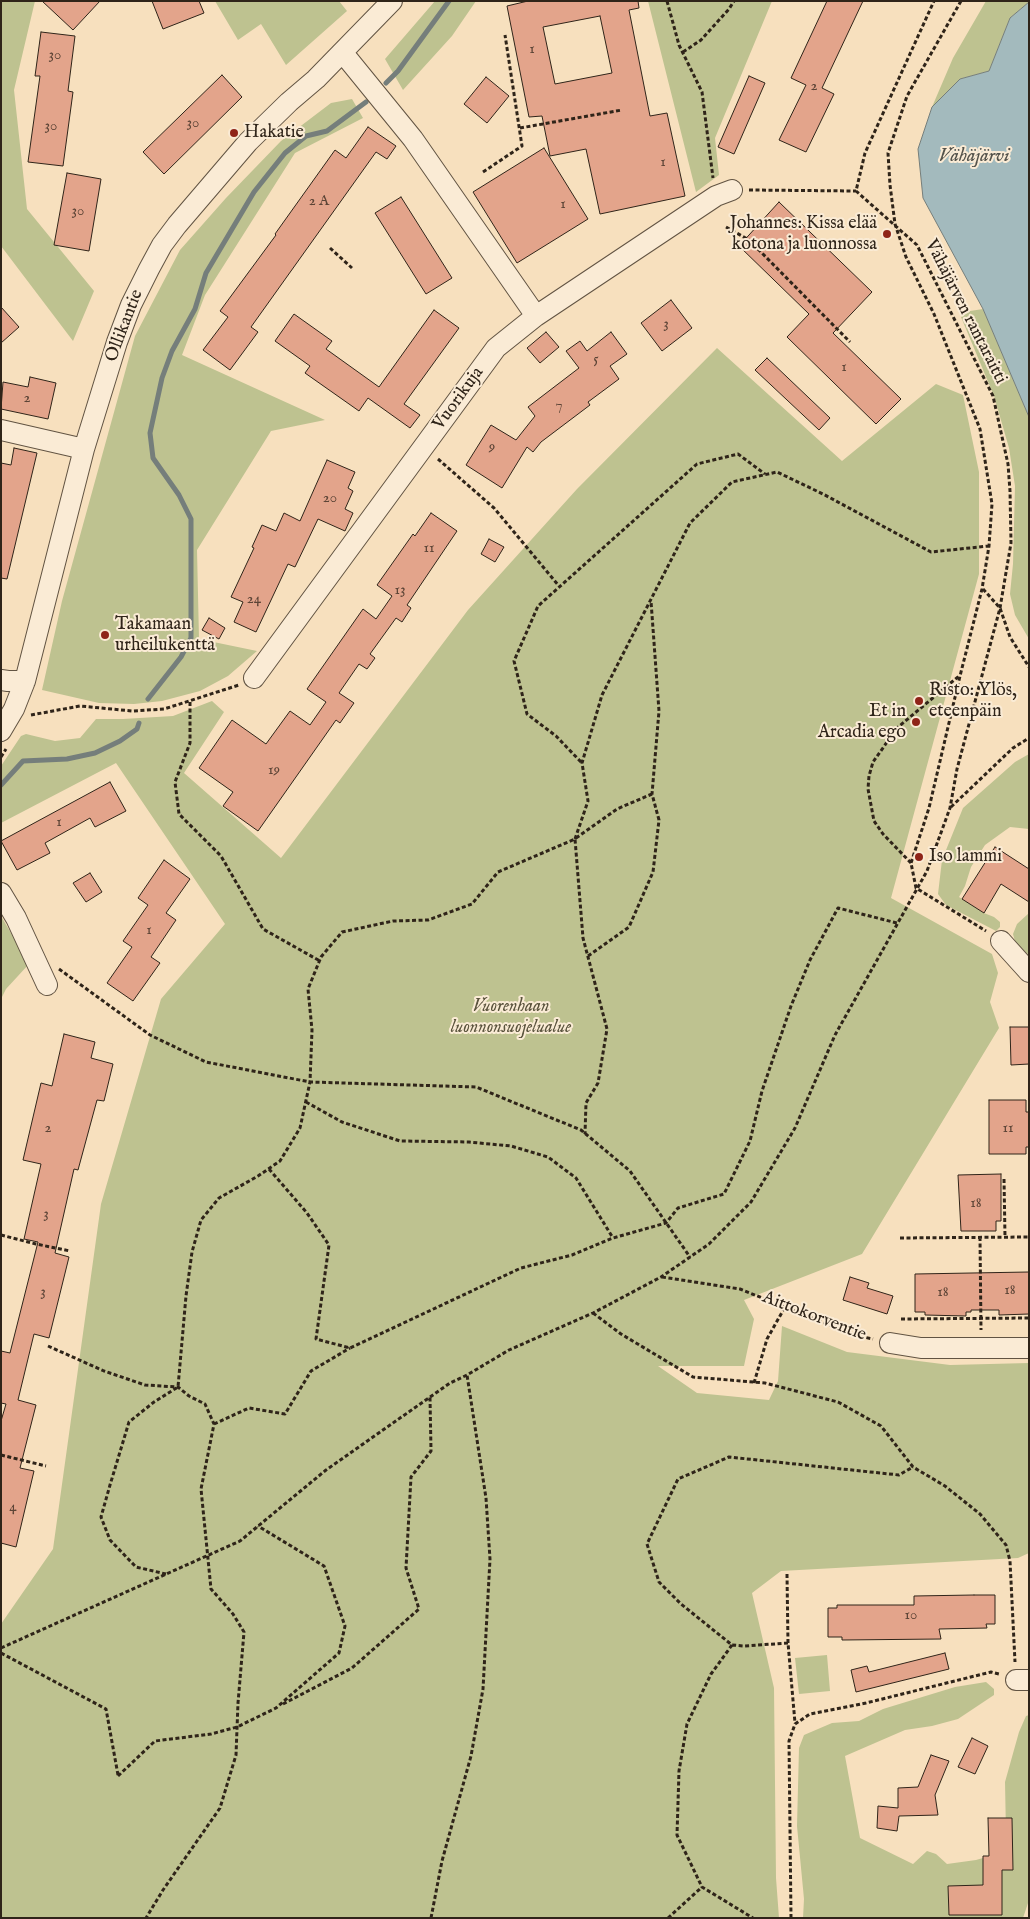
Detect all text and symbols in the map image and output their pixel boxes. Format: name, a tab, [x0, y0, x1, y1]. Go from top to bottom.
house number: 1	[529, 41, 535, 59]
house number: 30	[49, 47, 61, 65]
house number: 2	[810, 78, 818, 96]
house number: 30	[187, 115, 199, 133]
house number: 30	[45, 118, 57, 136]
place label: Hakatie	[244, 122, 304, 144]
marker: Hakatie	[228, 127, 240, 139]
water label: Vähäjärvi	[939, 146, 1009, 168]
house number: 1	[660, 154, 666, 172]
house number: 2 A	[309, 193, 329, 211]
house number: 1	[560, 196, 566, 214]
house number: 30	[72, 203, 84, 221]
place label: Johannes: Kissa elää kotona ja luonnossa	[730, 213, 877, 255]
marker: Johannes: Kissa elää kotona ja luonnossa	[881, 228, 893, 240]
street label: Vähäjärven rantaraitti	[919, 236, 1011, 388]
street label: Ollikantie	[101, 287, 149, 365]
house number: 3	[663, 316, 669, 334]
house number: 5	[593, 351, 599, 369]
house number: 1	[841, 359, 847, 377]
street label: Vuorikuja	[429, 363, 489, 435]
house number: 2	[23, 390, 31, 408]
house number: 7	[555, 397, 563, 415]
house number: 9	[489, 439, 495, 457]
house number: 20	[323, 490, 337, 508]
house number: 11	[423, 540, 435, 558]
house number: 13	[394, 582, 406, 600]
house number: 24	[247, 591, 261, 609]
place label: Takamaan urheilukenttä	[115, 614, 215, 656]
marker: Takamaan urheilukenttä	[99, 629, 111, 641]
place label: Risto: Ylös, eteenpäin	[929, 680, 1017, 722]
marker: Risto: Ylös, eteenpäin	[913, 695, 925, 707]
place label: Et in Arcadia ego	[818, 701, 906, 744]
marker: Et in Arcadia ego	[910, 716, 922, 728]
house number: 19	[268, 762, 280, 780]
house number: 1	[56, 814, 62, 832]
place label: Iso lammi	[929, 846, 1002, 868]
marker: Iso lammi	[913, 851, 925, 863]
house number: 1	[146, 922, 152, 940]
park label: Vuorenhaan luonnonsuojelualue	[451, 996, 571, 1038]
house number: 2	[44, 1120, 52, 1138]
house number: 11	[1002, 1120, 1014, 1138]
house number: 18	[970, 1195, 982, 1213]
house number: 3	[43, 1206, 49, 1224]
house number: 18	[1004, 1282, 1016, 1300]
house number: 3	[40, 1284, 46, 1302]
house number: 18	[937, 1284, 949, 1302]
street label: Aittokorventie	[759, 1287, 869, 1347]
house number: 4	[9, 1499, 17, 1517]
house number: 10	[905, 1607, 917, 1625]

